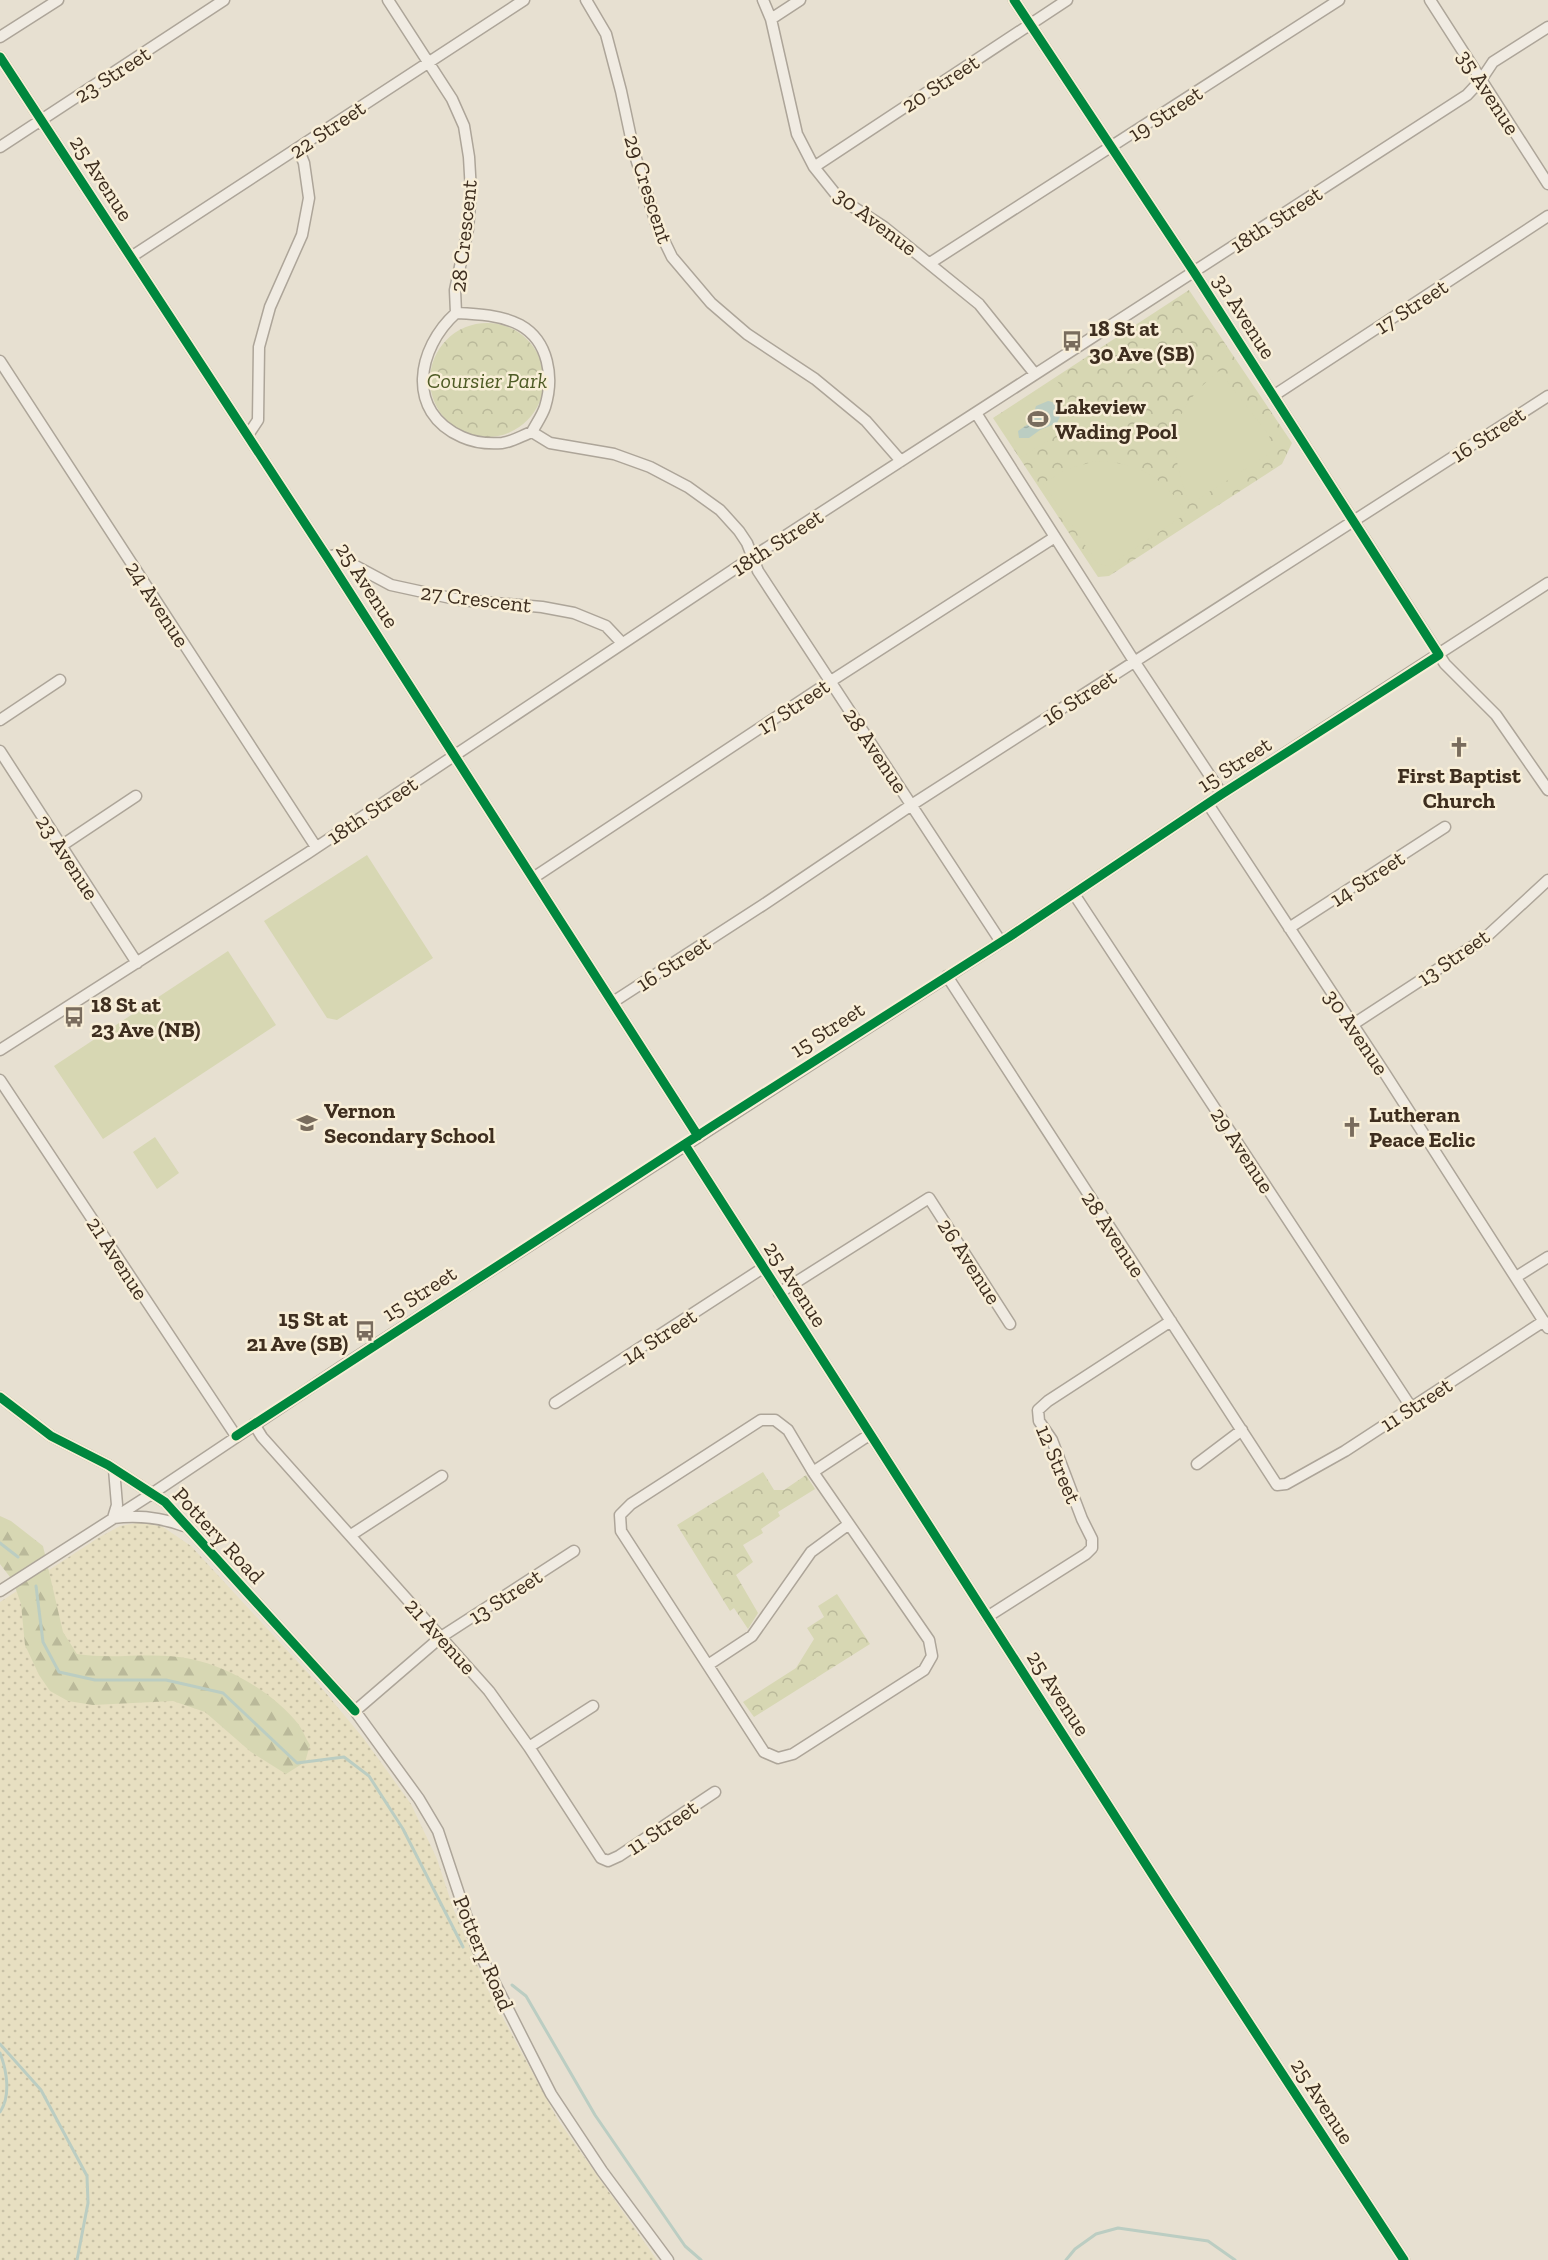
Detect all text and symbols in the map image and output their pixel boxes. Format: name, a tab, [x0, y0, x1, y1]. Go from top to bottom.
street label: 23 Street	[69, 39, 156, 109]
street label: 35 Avenue	[1451, 45, 1526, 140]
street label: 20 Street	[896, 48, 985, 118]
street label: 19 Street	[1123, 79, 1208, 147]
street label: 22 Street	[284, 94, 371, 165]
street label: 25 Avenue	[64, 130, 139, 226]
street label: 29 Crescent	[618, 131, 679, 248]
street label: 28 Crescent	[444, 178, 483, 294]
street label: 18th Street	[1225, 179, 1328, 259]
street label: 30 Avenue	[829, 181, 923, 262]
street label: 32 Avenue	[1207, 269, 1282, 364]
street label: 17 Street	[1370, 272, 1453, 340]
place label: 18 St at 30 Ave (SB)	[1089, 315, 1194, 367]
bus stop icon: 18 St at 30 Ave (SB)	[1060, 329, 1084, 353]
park label: Coursier Park	[427, 367, 547, 394]
place label: Lakeview Wading Pool	[1055, 393, 1178, 445]
street label: 16 Street	[1446, 400, 1531, 468]
sports icon: Lakeview Wading Pool	[1026, 407, 1050, 431]
street label: 18th Street	[726, 502, 829, 582]
street label: 25 Avenue	[330, 537, 405, 633]
street label: 24 Avenue	[120, 556, 195, 652]
street label: 27 Crescent	[419, 578, 534, 619]
street label: 16 Street	[1037, 663, 1122, 731]
street label: 17 Street	[752, 672, 835, 740]
street label: 28 Avenue	[837, 702, 914, 798]
street label: 15 Street	[1192, 730, 1277, 798]
church icon: First Baptist Church	[1447, 735, 1471, 759]
place label: First Baptist Church	[1397, 762, 1521, 814]
street label: 18th Street	[322, 770, 423, 851]
street label: 23 Avenue	[30, 810, 105, 905]
street label: 14 Street	[1325, 844, 1410, 912]
street label: 13 Street	[1412, 922, 1495, 992]
street label: 16 Street	[631, 929, 716, 997]
street label: 30 Avenue	[1318, 984, 1395, 1080]
place label: 18 St at 23 Ave (NB)	[91, 991, 200, 1043]
street label: 15 Street	[785, 995, 870, 1063]
bus stop icon: 18 St at 23 Ave (NB)	[62, 1005, 86, 1029]
place label: Vernon Secondary School	[324, 1097, 495, 1149]
place label: Lutheran Peace Eclic	[1369, 1101, 1476, 1153]
street label: 29 Avenue	[1205, 1102, 1280, 1198]
school or university icon: Vernon Secondary School	[295, 1111, 319, 1135]
church icon: Lutheran Peace Eclic	[1340, 1115, 1364, 1139]
street label: 28 Avenue	[1076, 1186, 1151, 1282]
street label: 21 Avenue	[81, 1212, 154, 1305]
street label: 26 Avenue	[932, 1213, 1007, 1309]
street label: 25 Avenue	[758, 1236, 833, 1332]
street label: 15 Street	[377, 1259, 462, 1327]
street label: 14 Street	[617, 1302, 702, 1370]
place label: 15 St at 21 Ave (SB)	[246, 1305, 348, 1357]
bus stop icon: 15 St at 21 Ave (SB)	[353, 1319, 377, 1343]
street label: 11 Street	[1375, 1371, 1458, 1438]
street label: 12 Street	[1030, 1421, 1087, 1508]
street label: Pottery Road	[167, 1481, 270, 1589]
street label: 13 Street	[463, 1562, 548, 1630]
street label: 21 Avenue	[399, 1592, 482, 1680]
street label: 25 Avenue	[1021, 1645, 1096, 1741]
street label: 11 Street	[622, 1793, 704, 1861]
street label: Pottery Road	[447, 1892, 520, 2015]
street label: 25 Avenue	[1285, 2053, 1360, 2149]

